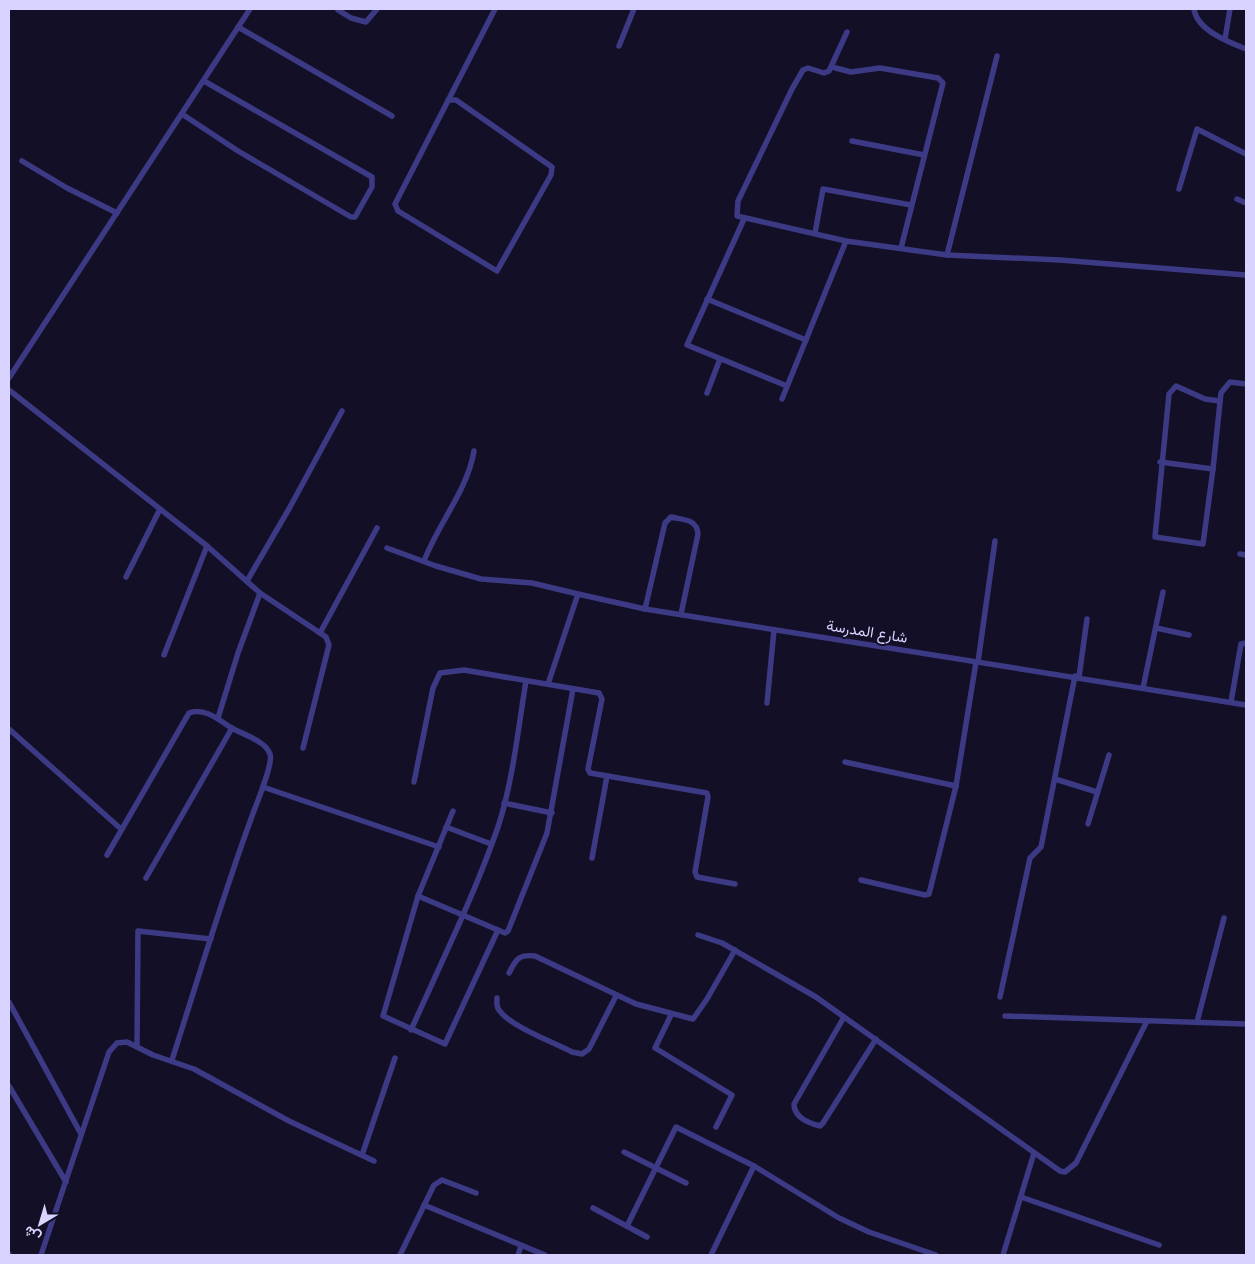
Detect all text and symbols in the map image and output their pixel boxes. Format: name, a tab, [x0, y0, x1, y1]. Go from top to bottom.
street label: شارع المدرسة	[825, 615, 909, 649]
north arrow	[15, 1199, 65, 1249]
text: ش	[20, 1222, 44, 1247]

